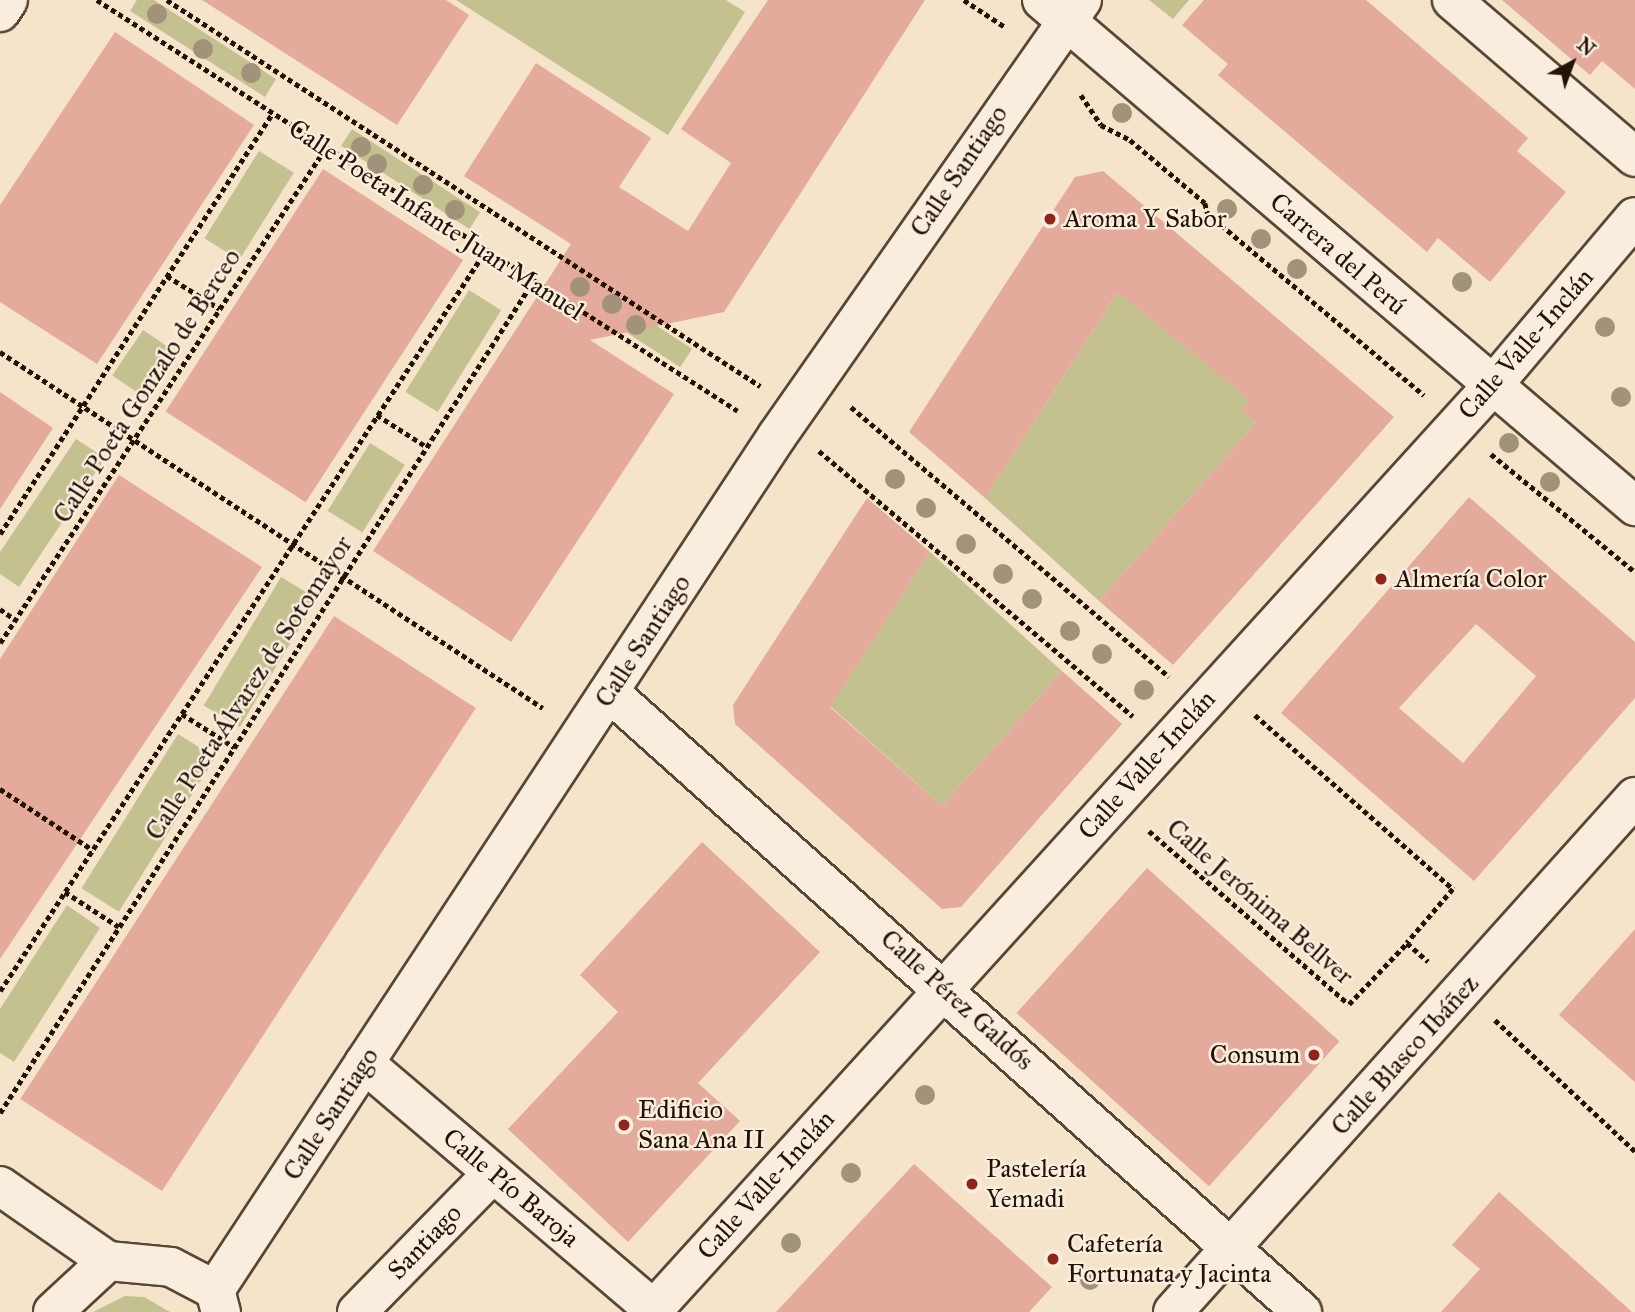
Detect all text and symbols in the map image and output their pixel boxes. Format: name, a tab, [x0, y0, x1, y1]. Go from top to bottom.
north arrow	[1537, 28, 1607, 98]
text: N	[1572, 33, 1600, 61]
street label: Calle Santiago	[904, 99, 1014, 243]
street label: Calle Poeta Infante Juan Manuel	[283, 113, 589, 327]
street label: Carrera del Perú	[1263, 186, 1413, 322]
place label: Aroma Y Sabor	[1064, 203, 1226, 235]
marker: Aroma Y Sabor	[1042, 211, 1058, 227]
street label: Calle Poeta Gonzalo de Berceo	[47, 243, 247, 529]
street label: Calle Valle-Inclán	[1452, 262, 1600, 426]
street label: Calle Poeta Álvarez de Sotomayor	[139, 530, 359, 846]
place label: Almería Color	[1395, 563, 1546, 595]
street label: Calle Santiago	[589, 569, 697, 713]
marker: Almería Color	[1373, 571, 1389, 587]
street label: Calle Valle-Inclán	[1072, 684, 1222, 846]
street label: Calle Jerónima Bellver	[1160, 812, 1360, 992]
street label: Calle Pérez Galdós	[874, 923, 1040, 1077]
street label: Calle Blasco Ibáñez	[1325, 968, 1485, 1142]
place label: Consum	[1210, 1039, 1300, 1071]
street label: Calle Santiago	[277, 1042, 385, 1186]
marker: Consum	[1306, 1047, 1322, 1063]
place label: Edificio Sana Ana II	[638, 1094, 765, 1156]
street label: Calle Valle-Inclán	[691, 1104, 841, 1266]
marker: Edificio Sana Ana II	[616, 1117, 632, 1133]
street label: Calle Pío Baroja	[437, 1122, 585, 1254]
place label: Pastelería Yemadi	[986, 1153, 1087, 1214]
marker: Pastelería Yemadi	[964, 1176, 980, 1192]
street label: Santiago	[382, 1198, 468, 1286]
place label: Cafetería Fortunata y Jacinta	[1067, 1228, 1271, 1290]
marker: Cafetería Fortunata y Jacinta	[1045, 1251, 1061, 1267]

